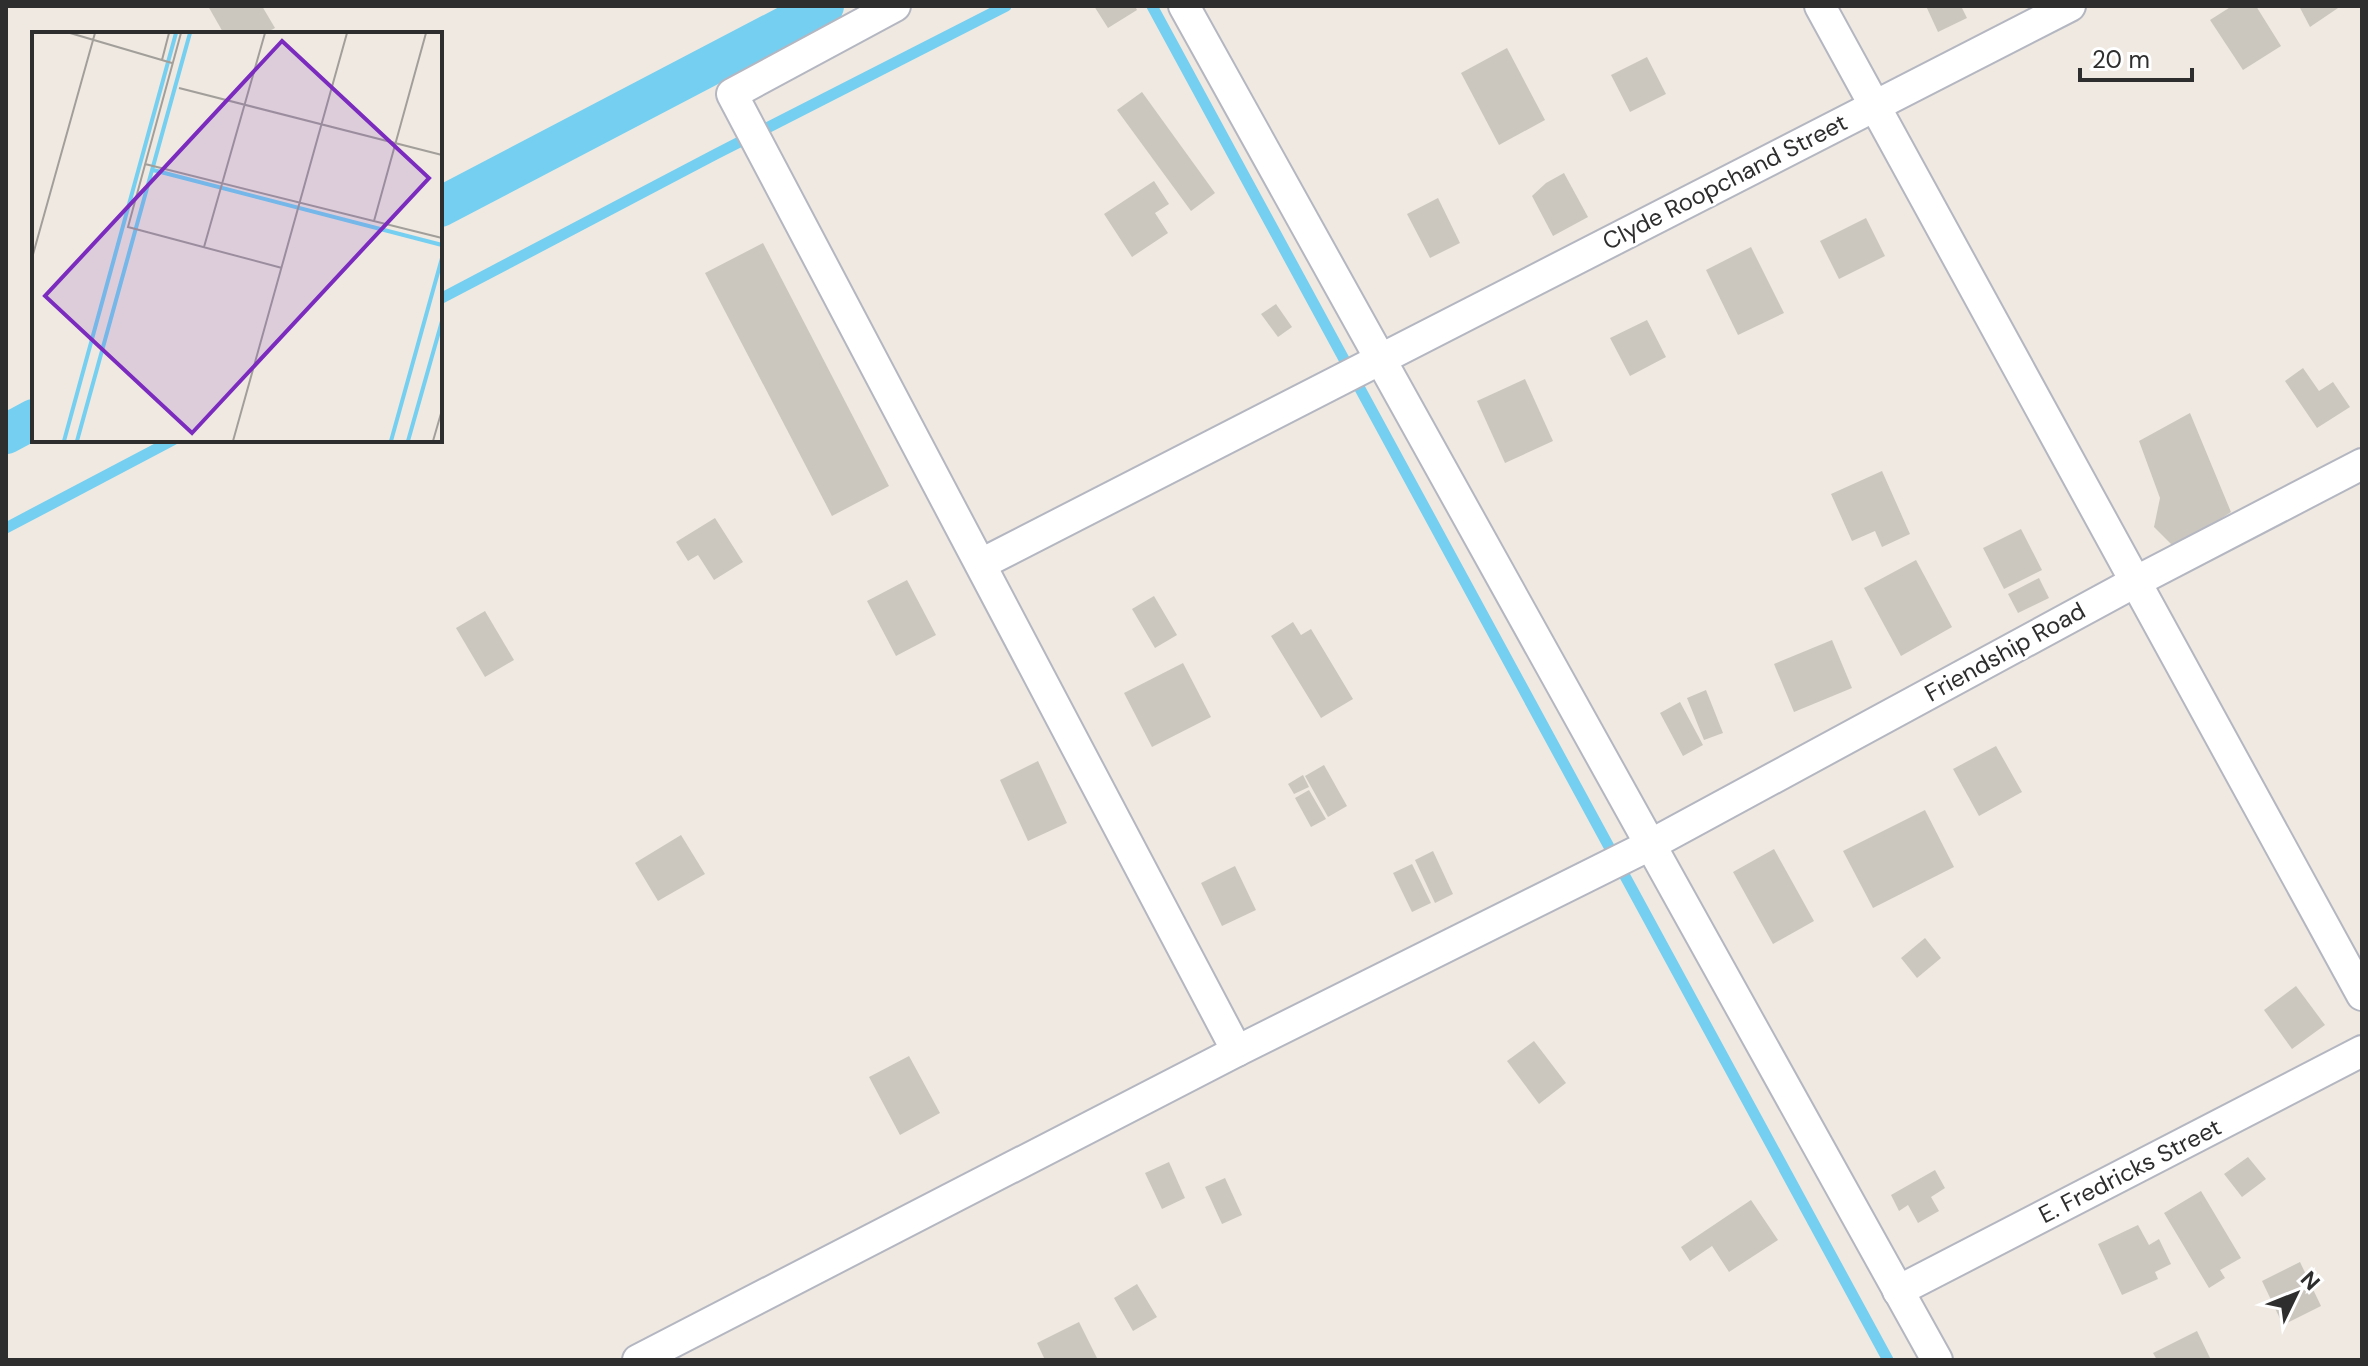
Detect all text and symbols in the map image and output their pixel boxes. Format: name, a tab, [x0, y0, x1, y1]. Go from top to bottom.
inset map	[32, 32, 442, 442]
scale bar	[2080, 32, 2192, 82]
text: 20 m	[2092, 44, 2150, 75]
street label: Clyde Roopchand Street	[1597, 106, 1852, 257]
street label: Friendship Road	[1919, 595, 2090, 708]
street label: E. Fredricks Street	[2033, 1111, 2226, 1230]
north arrow	[2256, 1254, 2336, 1334]
text: N	[2294, 1265, 2326, 1296]

